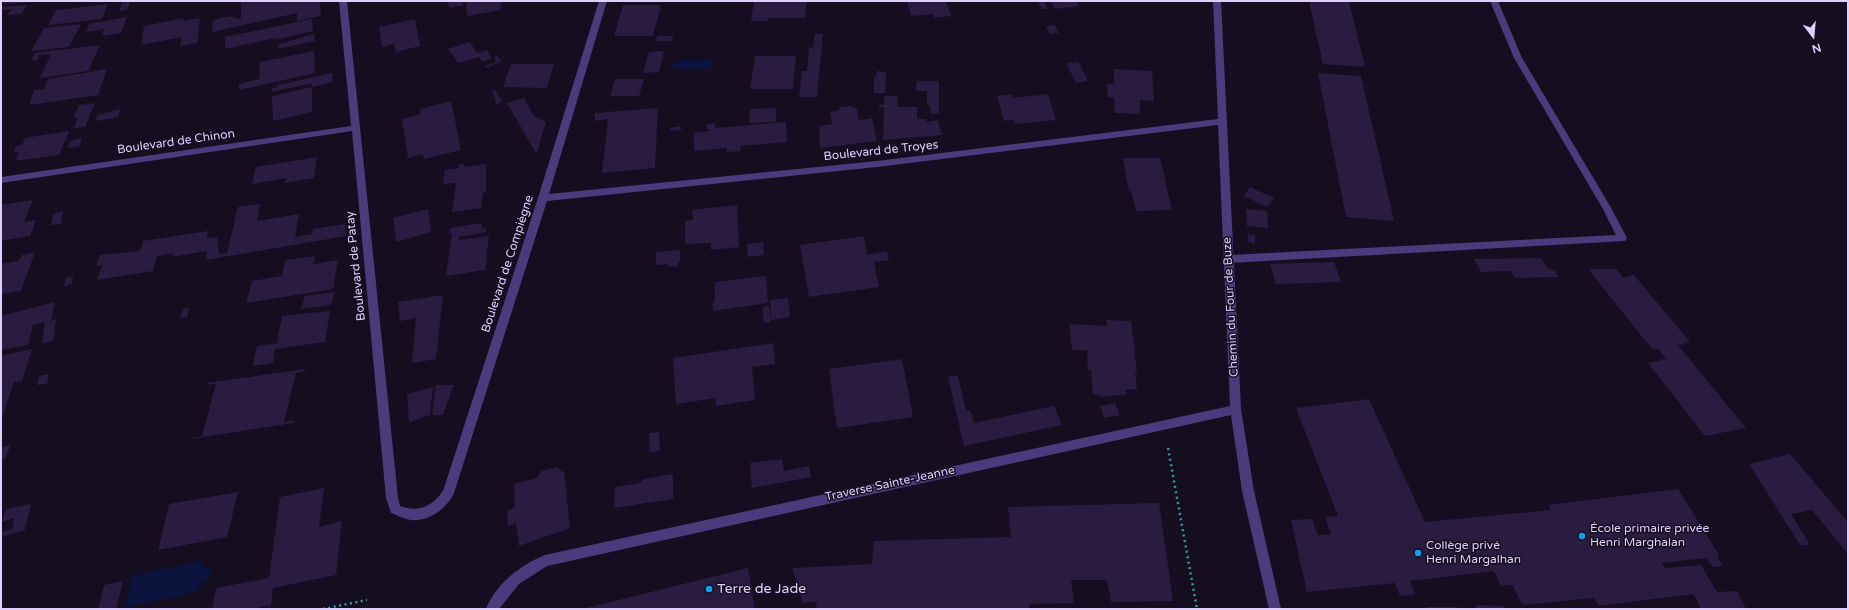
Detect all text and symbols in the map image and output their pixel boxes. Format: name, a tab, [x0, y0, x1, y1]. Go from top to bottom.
north arrow	[1793, 16, 1833, 56]
text: N	[1810, 41, 1822, 55]
street label: Boulevard de Chinon	[116, 127, 236, 157]
street label: Boulevard de Troyes	[823, 138, 939, 164]
street label: Boulevard de Compiègne	[479, 193, 537, 335]
street label: Boulevard de Patay	[343, 210, 369, 322]
street label: Chemin du Four de Buze	[1220, 237, 1242, 377]
street label: Traverse Sainte-Jeanne	[824, 463, 956, 505]
place label: École primaire privée Henri Marghalan	[1590, 522, 1709, 550]
marker: École primaire privée Henri Marghalan	[1577, 531, 1587, 541]
place label: Collège privé Henri Margalhan	[1426, 539, 1521, 567]
marker: Collège privé Henri Margalhan	[1413, 548, 1423, 558]
place label: Terre de Jade	[717, 581, 806, 597]
marker: Terre de Jade	[704, 584, 714, 594]

